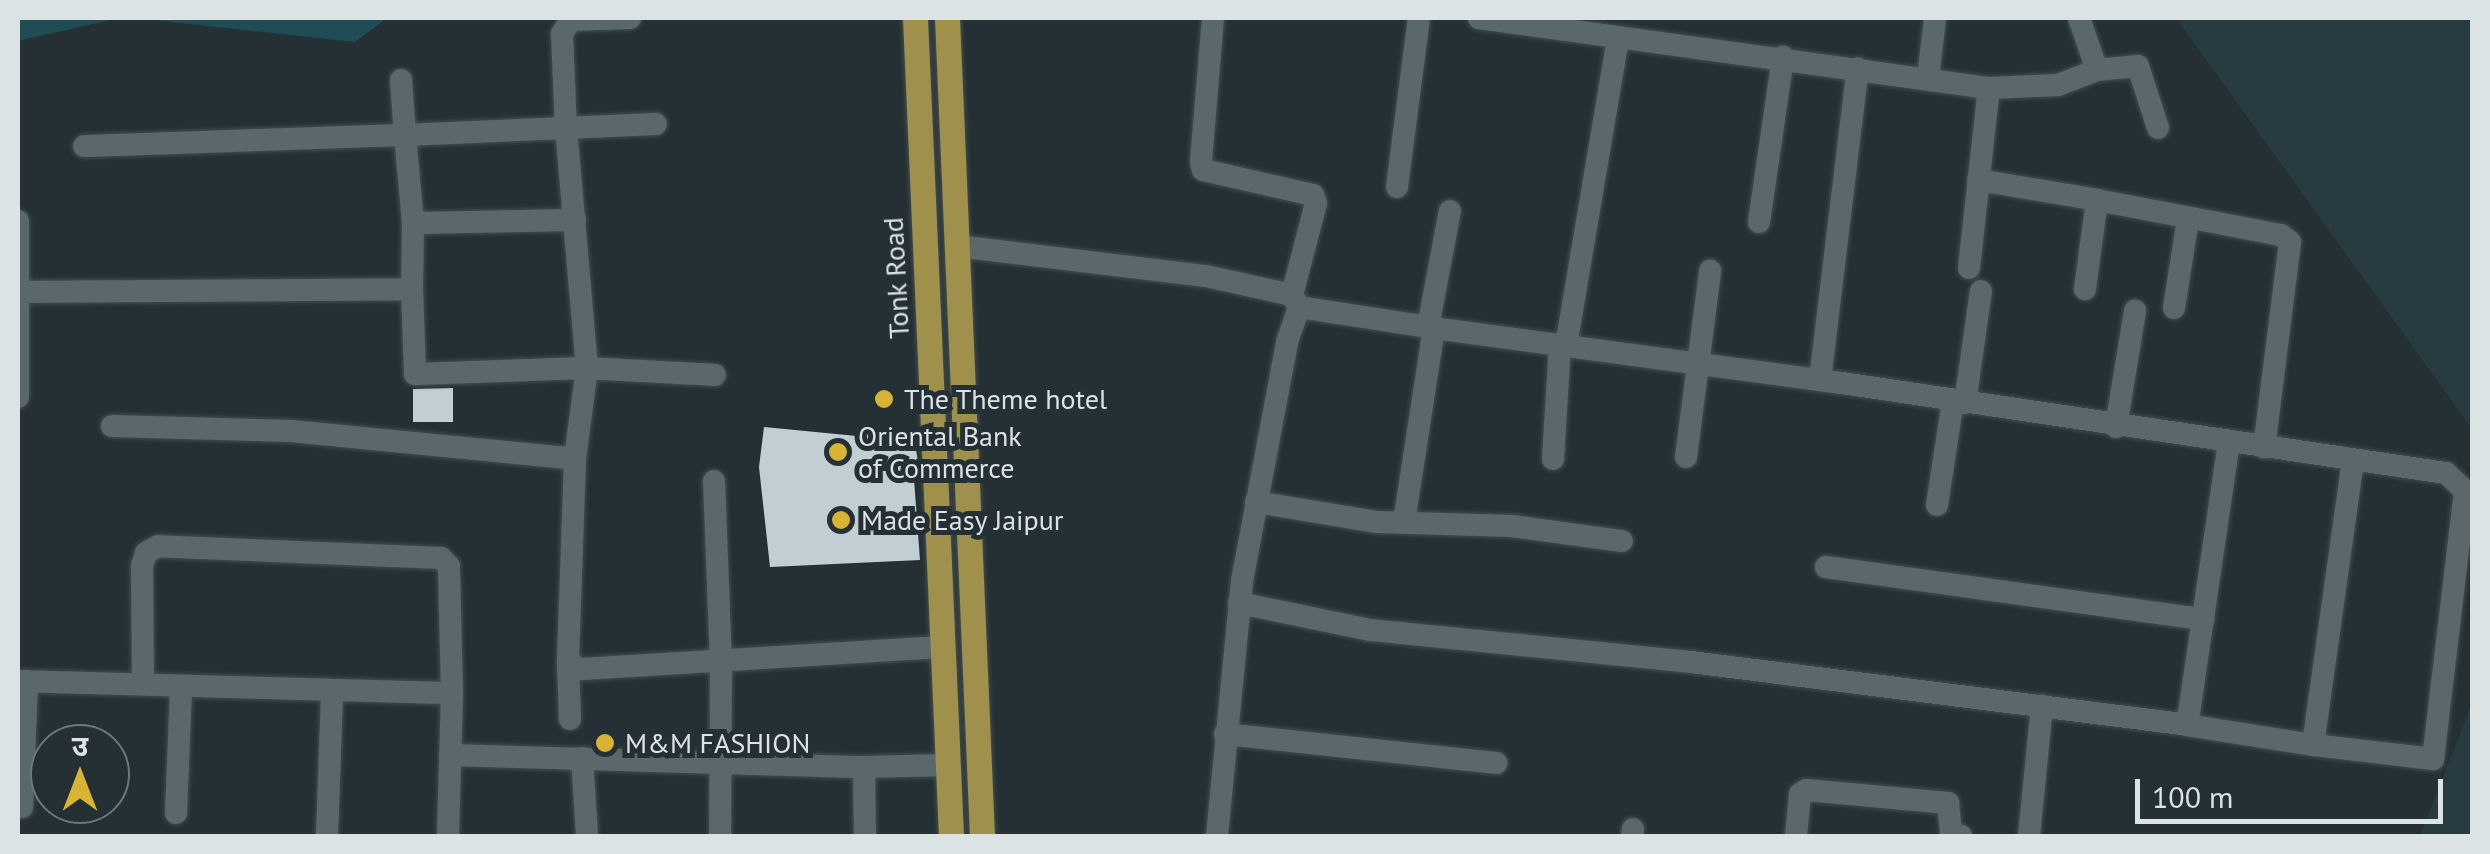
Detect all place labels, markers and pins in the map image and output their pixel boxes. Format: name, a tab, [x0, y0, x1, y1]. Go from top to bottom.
place label: The Theme hotel	[904, 382, 1108, 416]
marker: The Theme hotel	[873, 388, 895, 410]
place label: Oriental Bank of Commerce	[858, 419, 1022, 485]
marker: Oriental Bank of Commerce	[827, 441, 849, 463]
place label: Made Easy Jaipur	[861, 503, 1064, 537]
marker: Made Easy Jaipur	[830, 509, 852, 531]
place label: M&M FASHION	[625, 726, 810, 760]
marker: M&M FASHION	[594, 732, 616, 754]

